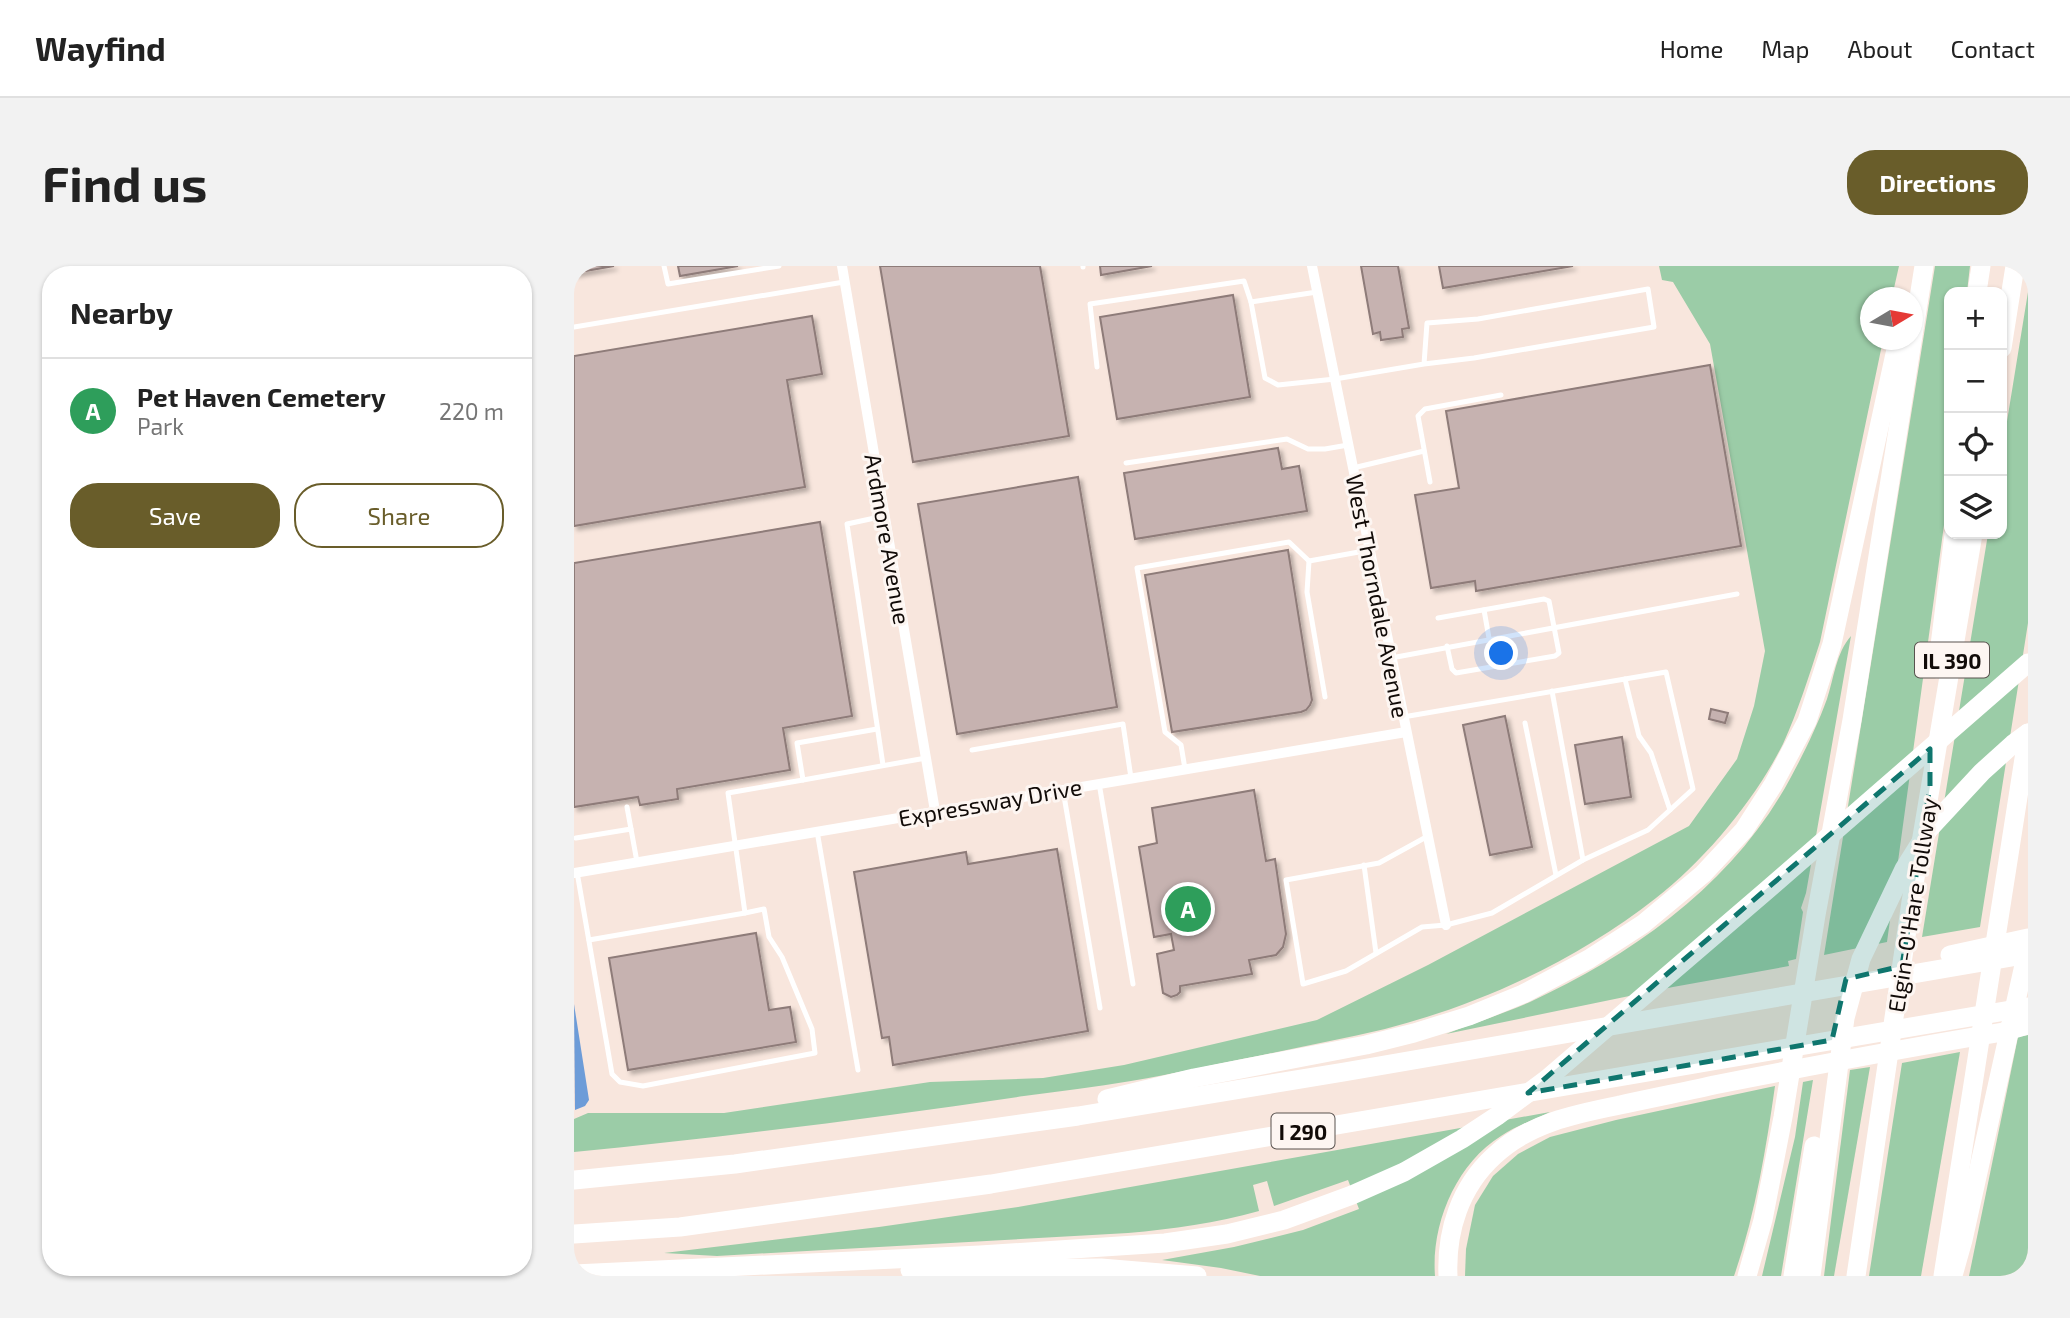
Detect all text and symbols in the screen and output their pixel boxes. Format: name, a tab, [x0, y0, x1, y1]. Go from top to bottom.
text: Wayfind	[35, 28, 166, 68]
text: Home	[1660, 34, 1723, 63]
text: Map	[1761, 34, 1809, 63]
text: About	[1847, 34, 1913, 63]
text: Contact	[1951, 34, 2035, 63]
button: Directions	[1847, 150, 2028, 215]
text: Find us	[42, 153, 207, 212]
north arrow	[1860, 287, 1923, 350]
map controls	[1944, 287, 2007, 539]
button: +	[1944, 287, 2007, 350]
text: Nearby	[70, 294, 173, 330]
button: −	[1944, 350, 2007, 413]
text: Pet Haven Cemetery	[137, 381, 386, 412]
text: A	[85, 397, 101, 425]
text: 220 m	[439, 397, 504, 425]
text: Park	[137, 412, 184, 440]
button: locate	[1944, 413, 2007, 476]
street label: Ardmore Avenue	[859, 452, 917, 626]
street label: West Thorndale Avenue	[1341, 472, 1415, 720]
button: layers	[1944, 476, 2007, 539]
button: Save	[70, 483, 280, 548]
button: Share	[294, 483, 504, 548]
your location	[1484, 636, 1518, 670]
road number: IL 390	[1915, 642, 1989, 678]
street label: Expressway Drive	[896, 772, 1084, 832]
street label: Elgin-O'Hare Tollway	[1881, 796, 1943, 1014]
pin: A	[1165, 883, 1211, 935]
road number: I 290	[1272, 1114, 1334, 1148]

